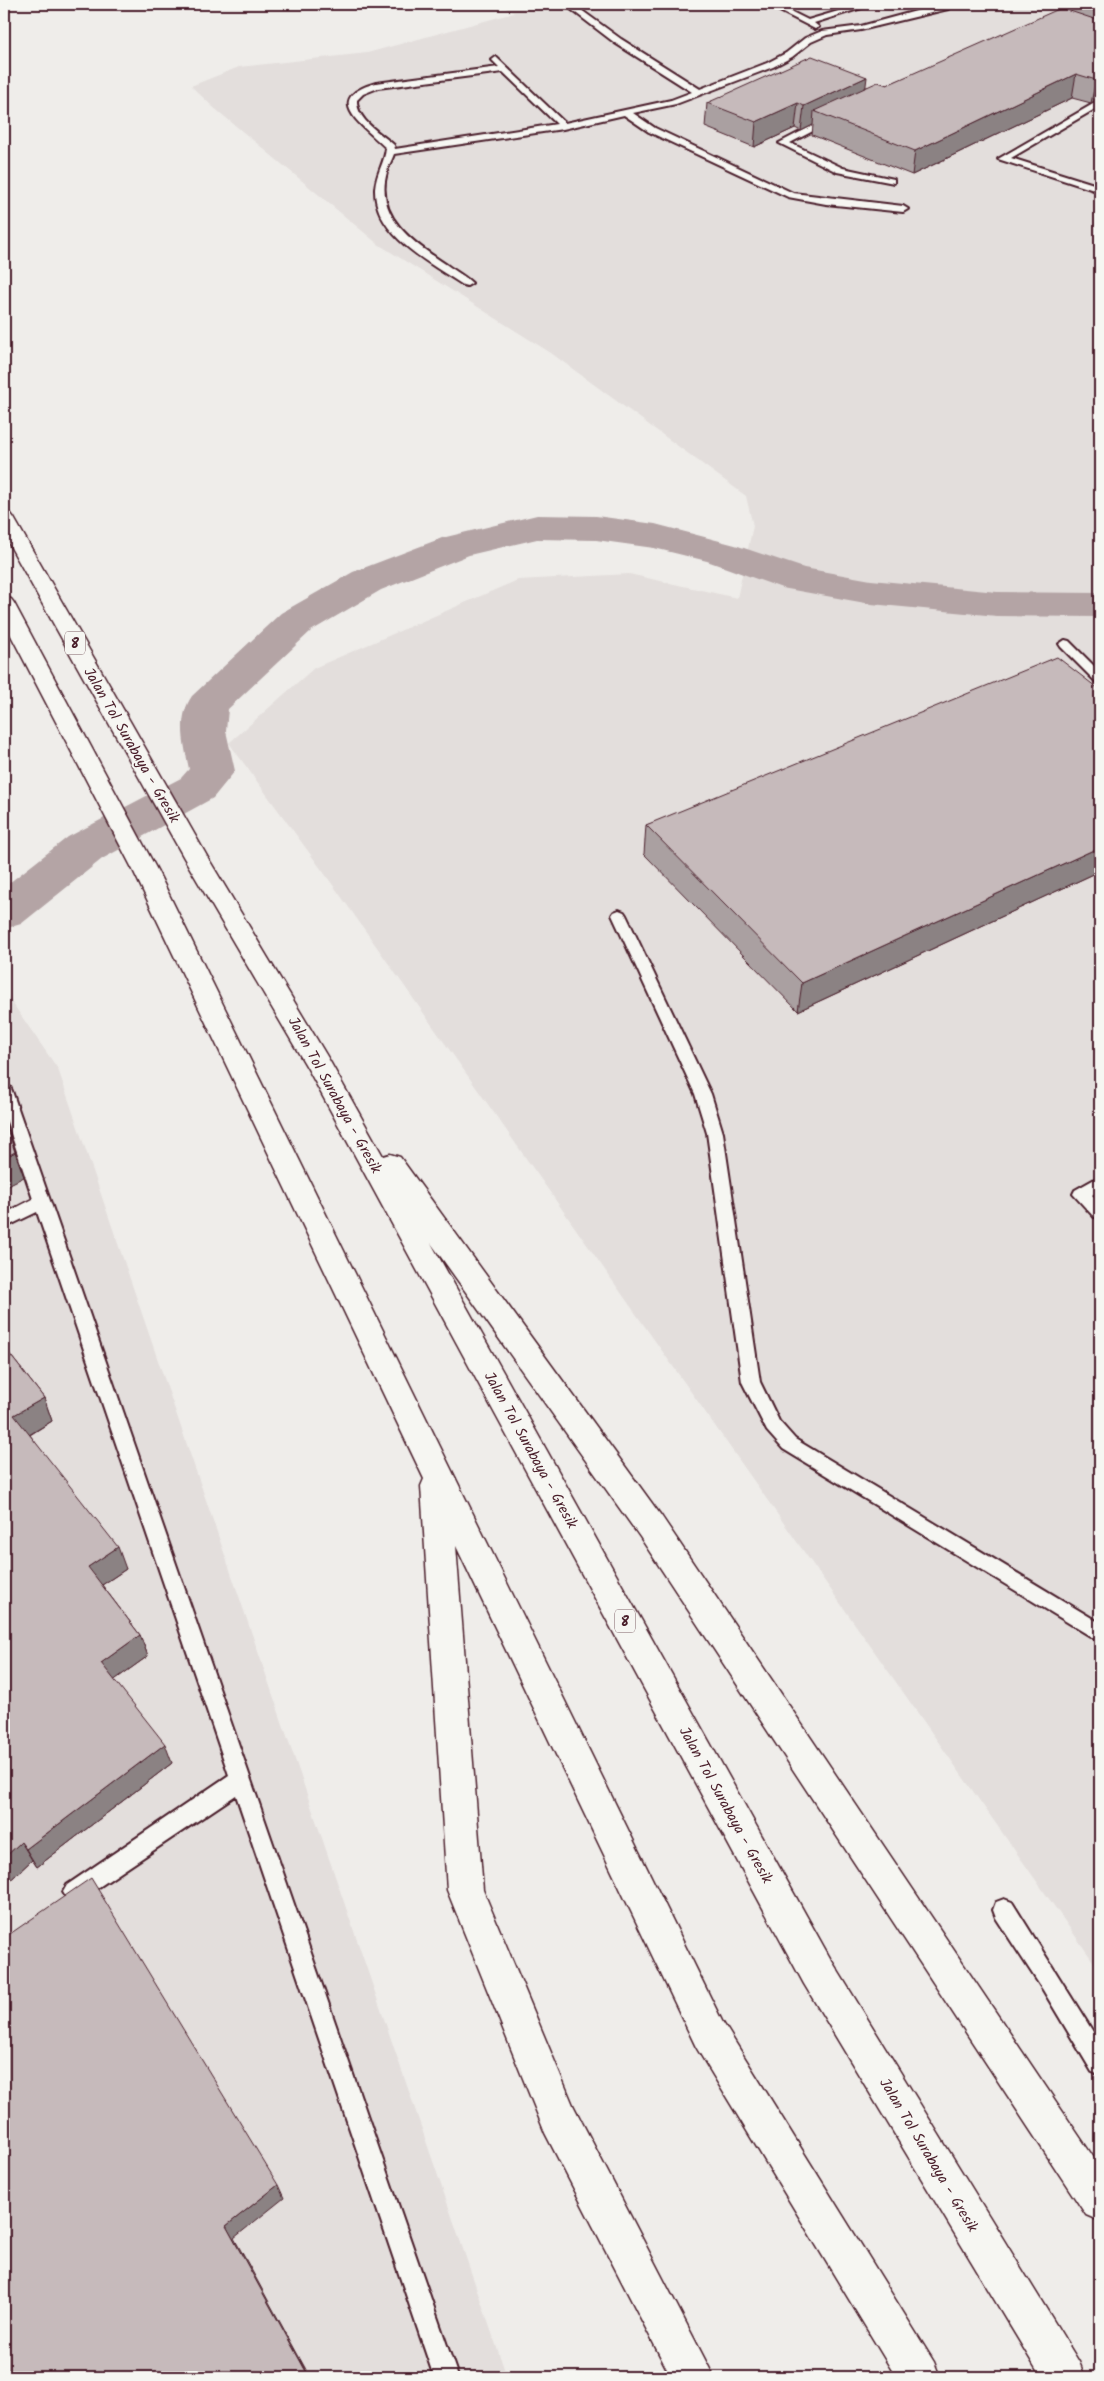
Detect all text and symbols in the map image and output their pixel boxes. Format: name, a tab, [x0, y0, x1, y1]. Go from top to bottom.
road number: 8	[65, 632, 85, 654]
street label: Jalan Tol Surabaya - Gresik	[77, 663, 186, 829]
street label: Jalan Tol Surabaya - Gresik	[281, 1013, 388, 1179]
street label: Jalan Tol Surabaya - Gresik	[477, 1368, 584, 1534]
road number: 8	[615, 1610, 635, 1632]
street label: Jalan Tol Surabaya - Gresik	[672, 1723, 779, 1889]
street label: Jalan Tol Surabaya - Gresik	[872, 2074, 984, 2238]

